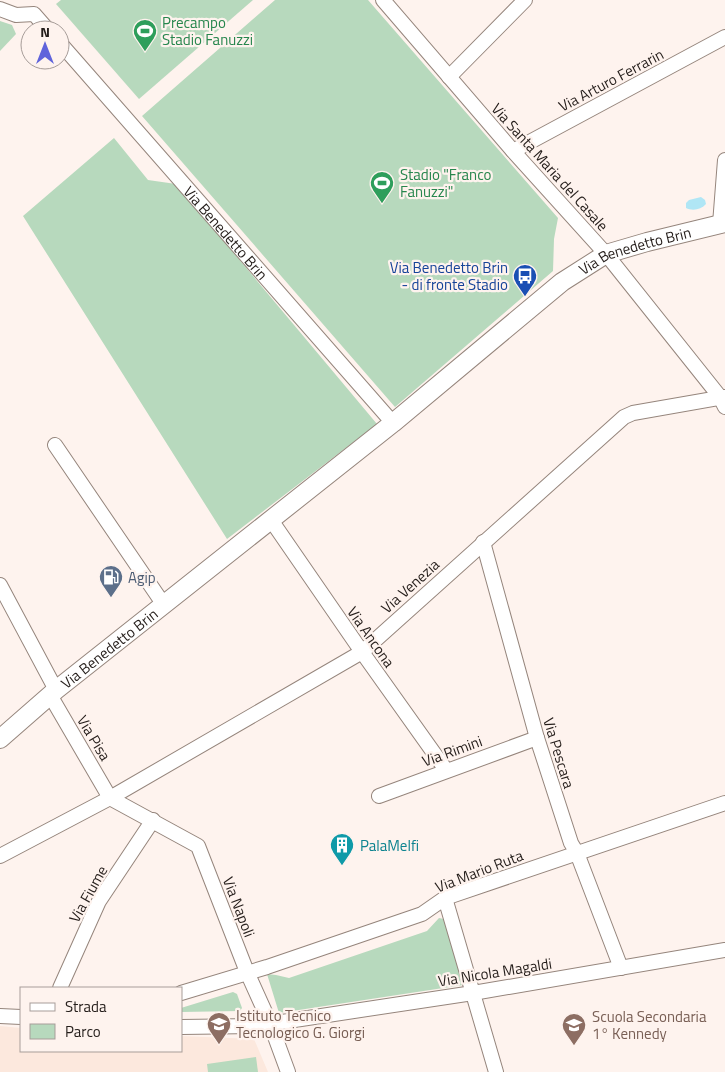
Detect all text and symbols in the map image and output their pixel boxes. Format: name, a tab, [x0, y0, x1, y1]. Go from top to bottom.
place label: Precampo Stadio Fanuzzi	[162, 11, 253, 51]
sports icon: Precampo Stadio Fanuzzi	[132, 18, 158, 52]
north arrow	[20, 20, 70, 70]
text: N	[40, 21, 50, 42]
street label: Via Arturo Ferrarin	[554, 43, 668, 117]
street label: Via Santa Maria del Casale	[486, 98, 614, 236]
place label: Stadio "Franco Fanuzzi"	[400, 163, 492, 203]
sports icon: Stadio "Franco Fanuzzi"	[369, 170, 395, 204]
street label: Via Benedetto Brin	[178, 180, 274, 285]
street label: Via Benedetto Brin	[574, 220, 693, 280]
place label: Via Benedetto Brin - di fronte Stadio	[390, 256, 508, 296]
bus stop icon: Via Benedetto Brin - di fronte Stadio	[512, 263, 538, 297]
street label: Via Venezia	[376, 553, 445, 619]
fuel station icon: Agip	[98, 564, 124, 598]
place label: Agip	[128, 566, 156, 589]
street label: Via Benedetto Brin	[55, 602, 163, 694]
street label: Via Ancona	[342, 602, 401, 673]
street label: Via Pisa	[71, 711, 117, 766]
street label: Via Pescara	[537, 715, 581, 792]
street label: Via Rimini	[419, 730, 485, 772]
building icon: PalaMelfi	[329, 832, 355, 866]
place label: PalaMelfi	[360, 834, 419, 857]
street label: Via Mario Ruta	[432, 844, 527, 898]
street label: Via Fiume	[63, 861, 113, 927]
street label: Via Napoli	[217, 873, 261, 941]
street label: Via Nicola Magaldi	[436, 952, 554, 992]
legend	[20, 987, 182, 1052]
text: Strada	[65, 995, 107, 1018]
place label: Istituto Tecnico Tecnologico G. Giorgi	[236, 1004, 365, 1044]
place label: Scuola Secondaria 1° Kennedy	[592, 1005, 707, 1045]
school or university icon: Istituto Tecnico Tecnologico G. Giorgi	[206, 1011, 232, 1045]
school or university icon: Scuola Secondaria 1° Kennedy	[561, 1012, 587, 1046]
text: Parco	[65, 1020, 101, 1043]

